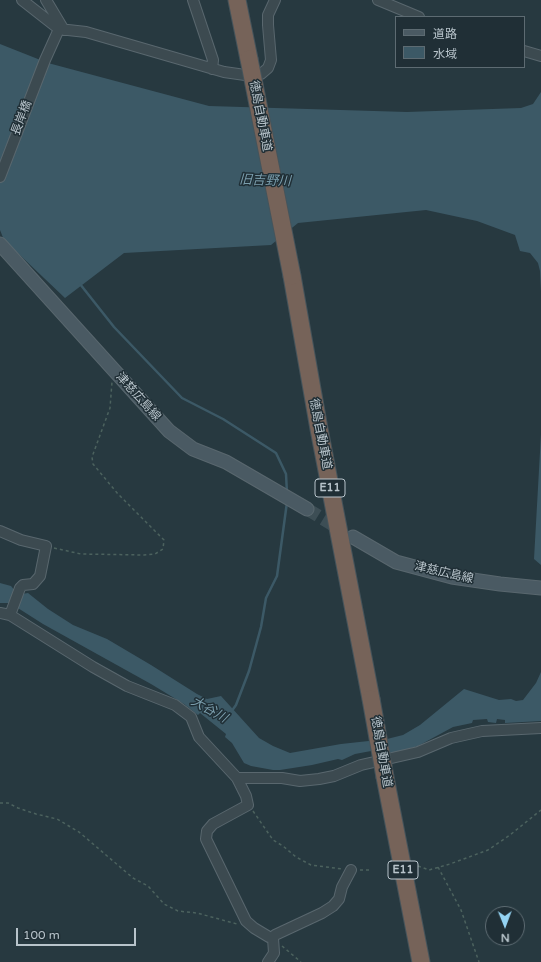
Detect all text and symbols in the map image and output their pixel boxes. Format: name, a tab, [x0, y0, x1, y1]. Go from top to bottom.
legend	[395, 16, 525, 68]
text: 道路	[433, 27, 457, 41]
text: 水域	[433, 47, 457, 61]
street label: 徳島自動車道	[246, 79, 274, 153]
street label: 長岸橋	[9, 99, 35, 137]
water label: 旧吉野川	[239, 172, 291, 190]
street label: 津慈広島線	[113, 370, 163, 424]
street label: 徳島自動車道	[306, 397, 334, 471]
road number: E11	[315, 479, 345, 497]
street label: 津慈広島線	[413, 559, 475, 587]
water label: 大谷川	[188, 694, 230, 726]
street label: 徳島自動車道	[368, 715, 394, 789]
road number: E11	[388, 861, 418, 879]
north arrow	[485, 906, 525, 946]
scale bar	[18, 920, 138, 946]
text: 100 m	[23, 928, 60, 942]
text: N	[501, 931, 510, 944]

